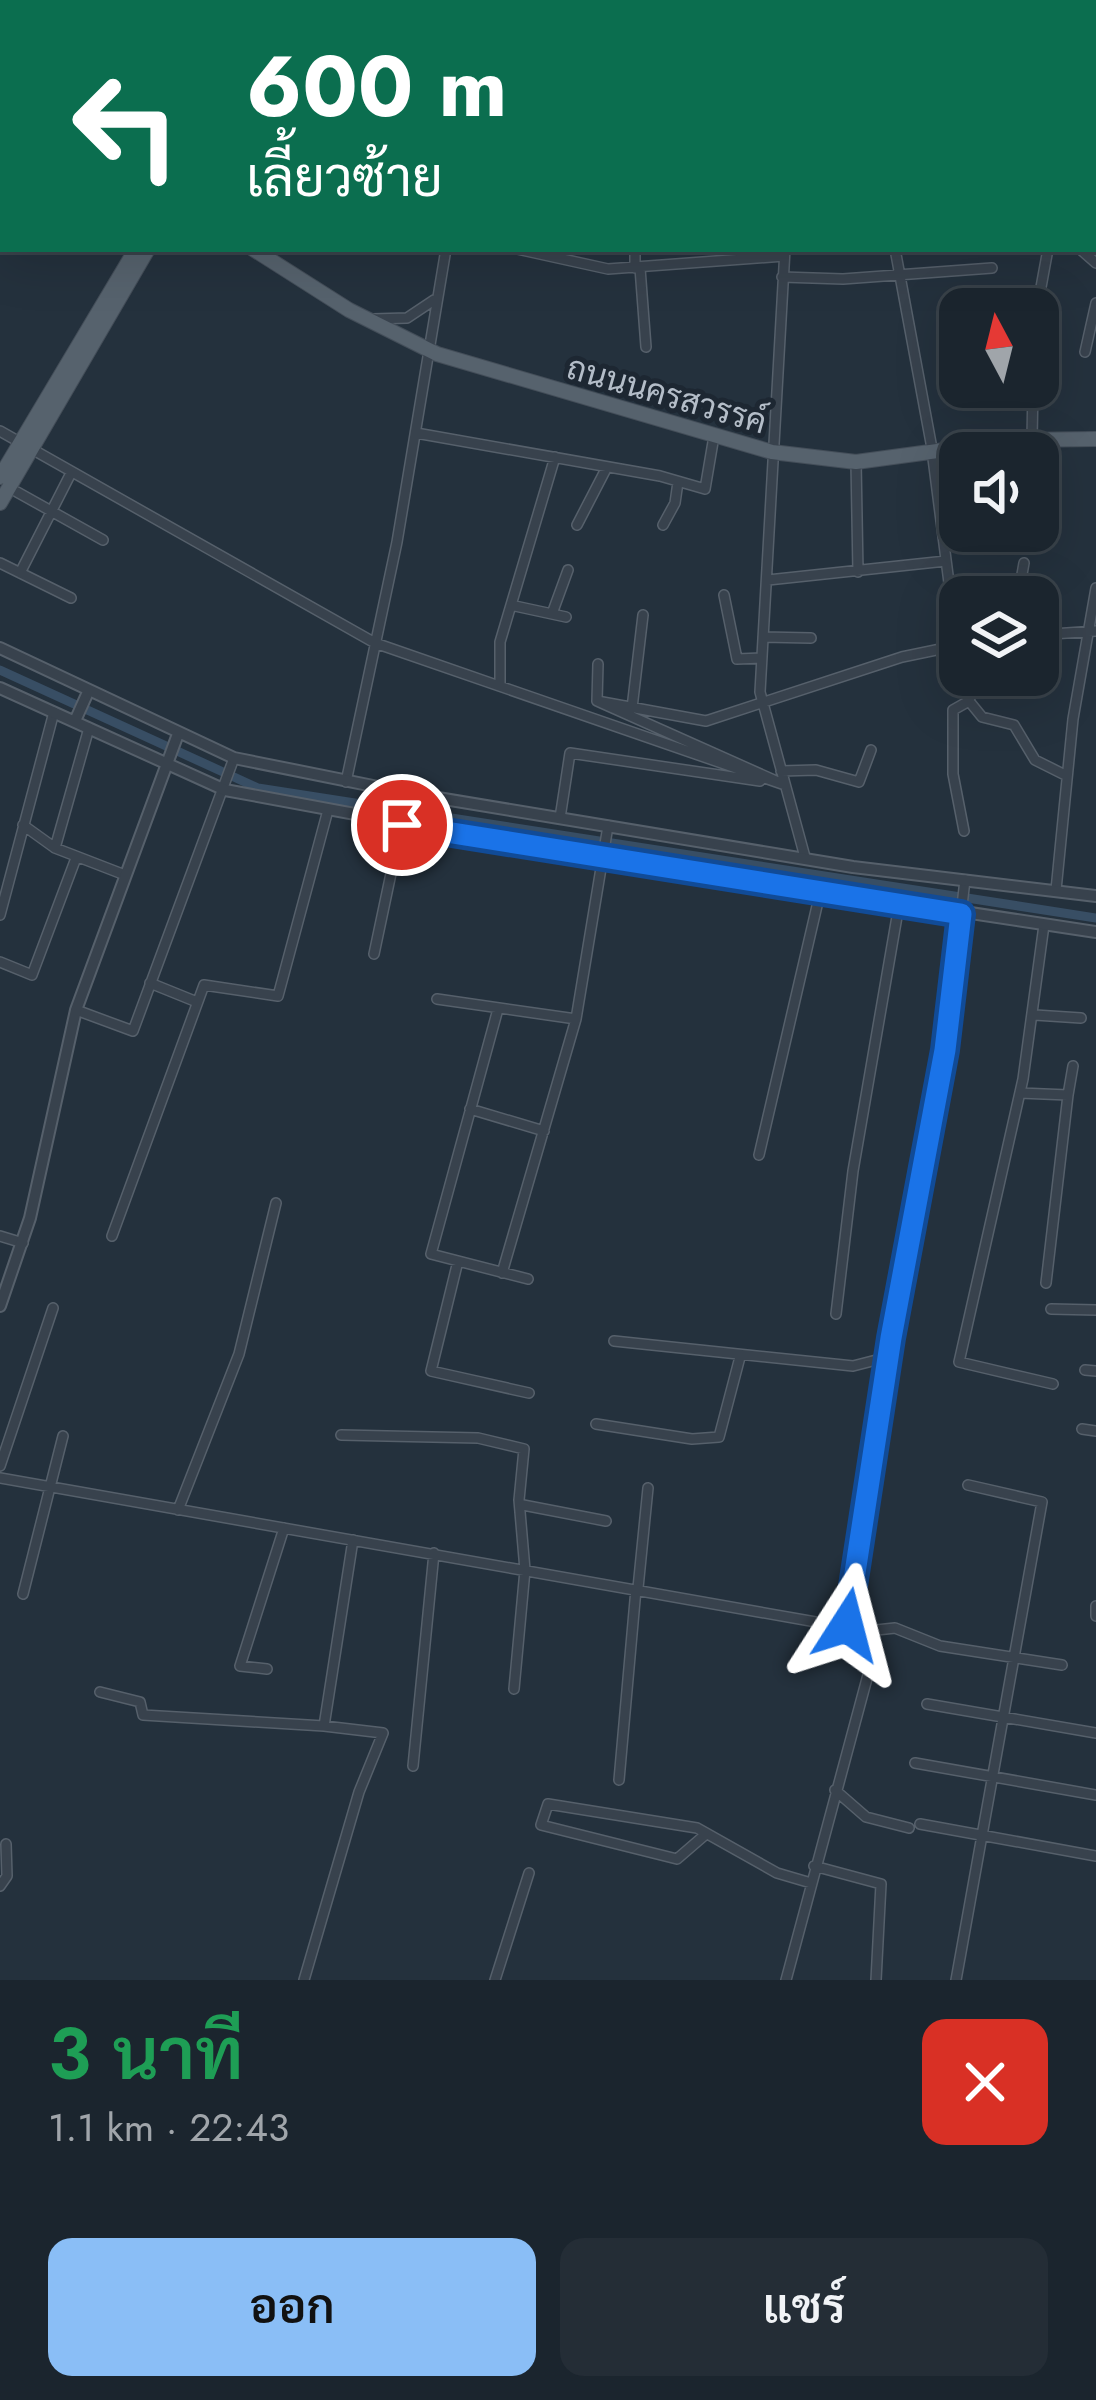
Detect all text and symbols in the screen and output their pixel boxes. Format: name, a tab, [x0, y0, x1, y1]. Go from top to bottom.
text: 600 m	[246, 26, 508, 148]
icon: left	[48, 48, 204, 204]
text: เลี้ยวซ้าย	[246, 138, 443, 216]
north arrow	[939, 288, 1059, 408]
map controls	[939, 288, 1059, 696]
street label: ถนนนครสวรรค์	[561, 344, 772, 445]
button: sound	[939, 432, 1059, 552]
button: layers	[939, 576, 1059, 696]
pin	[351, 774, 453, 876]
icon: arrive	[369, 792, 435, 858]
position arrow	[784, 1562, 910, 1688]
text: 3 นาที	[48, 2002, 244, 2106]
button: close	[922, 2019, 1048, 2145]
text: 1.1 km · 22:43	[48, 2099, 289, 2156]
button: ออก	[48, 2238, 536, 2376]
button: แชร์	[560, 2238, 1048, 2376]

